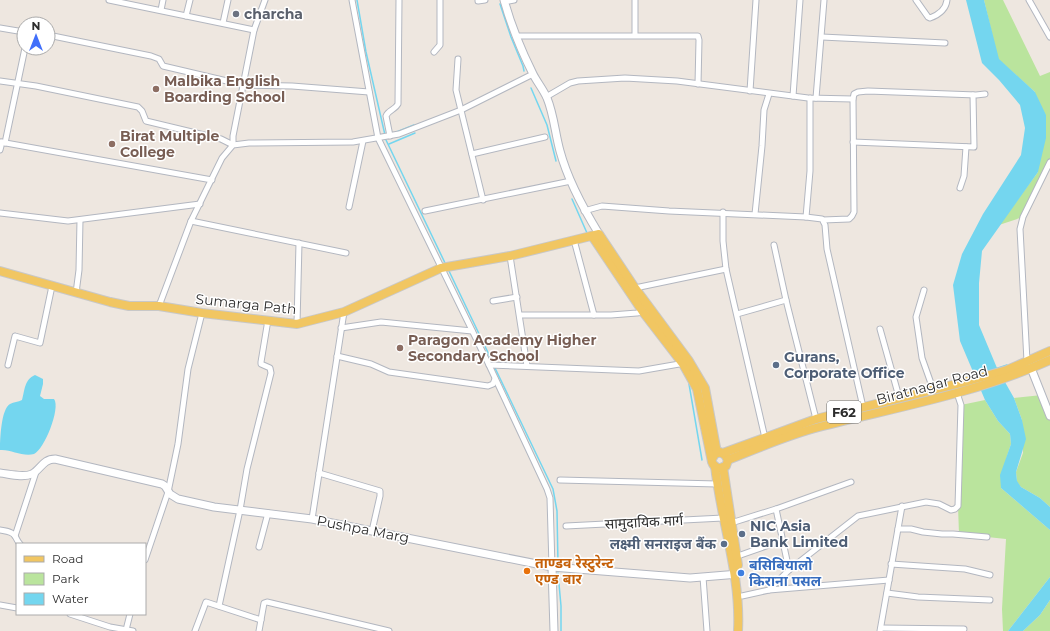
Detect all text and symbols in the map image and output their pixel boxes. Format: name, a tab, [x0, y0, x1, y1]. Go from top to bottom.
place label: charcha	[244, 5, 303, 23]
marker: charcha	[231, 9, 241, 19]
north arrow	[16, 16, 56, 56]
text: N	[32, 19, 40, 33]
place label: Malbika English Boarding School	[164, 72, 285, 106]
marker: Malbika English Boarding School	[151, 84, 161, 94]
place label: Birat Multiple College	[120, 127, 219, 161]
marker: Birat Multiple College	[107, 139, 117, 149]
street label: Sumarga Path	[195, 290, 297, 318]
place label: Paragon Academy Higher Secondary School	[408, 331, 596, 365]
marker: Paragon Academy Higher Secondary School	[395, 343, 405, 353]
place label: Gurans, Corporate Office	[784, 348, 905, 382]
marker: Gurans, Corporate Office	[771, 360, 781, 370]
street label: Biratnagar Road	[874, 361, 990, 409]
road number: F62	[827, 401, 861, 423]
street label: Pushpa Marg	[315, 511, 411, 547]
street label: सामुदायिक मार्ग	[604, 511, 685, 534]
place label: NIC Asia Bank Limited	[750, 517, 848, 551]
marker: NIC Asia Bank Limited	[737, 529, 747, 539]
place label: लक्ष्मी सनराइज बैंक	[610, 535, 716, 553]
marker: लक्ष्मी सनराइज बैंक	[719, 539, 729, 549]
legend	[16, 543, 146, 615]
text: Road	[52, 551, 83, 566]
place label: ताण्डव रेस्टुरेन्ट एण्ड बार	[535, 554, 614, 588]
place label: बसिबियालो किराना पसल	[749, 556, 822, 590]
marker: ताण्डव रेस्टुरेन्ट एण्ड बार	[522, 566, 532, 576]
marker: बसिबियालो किराना पसल	[736, 568, 746, 578]
text: Park	[52, 571, 80, 586]
text: Water	[52, 591, 89, 606]

